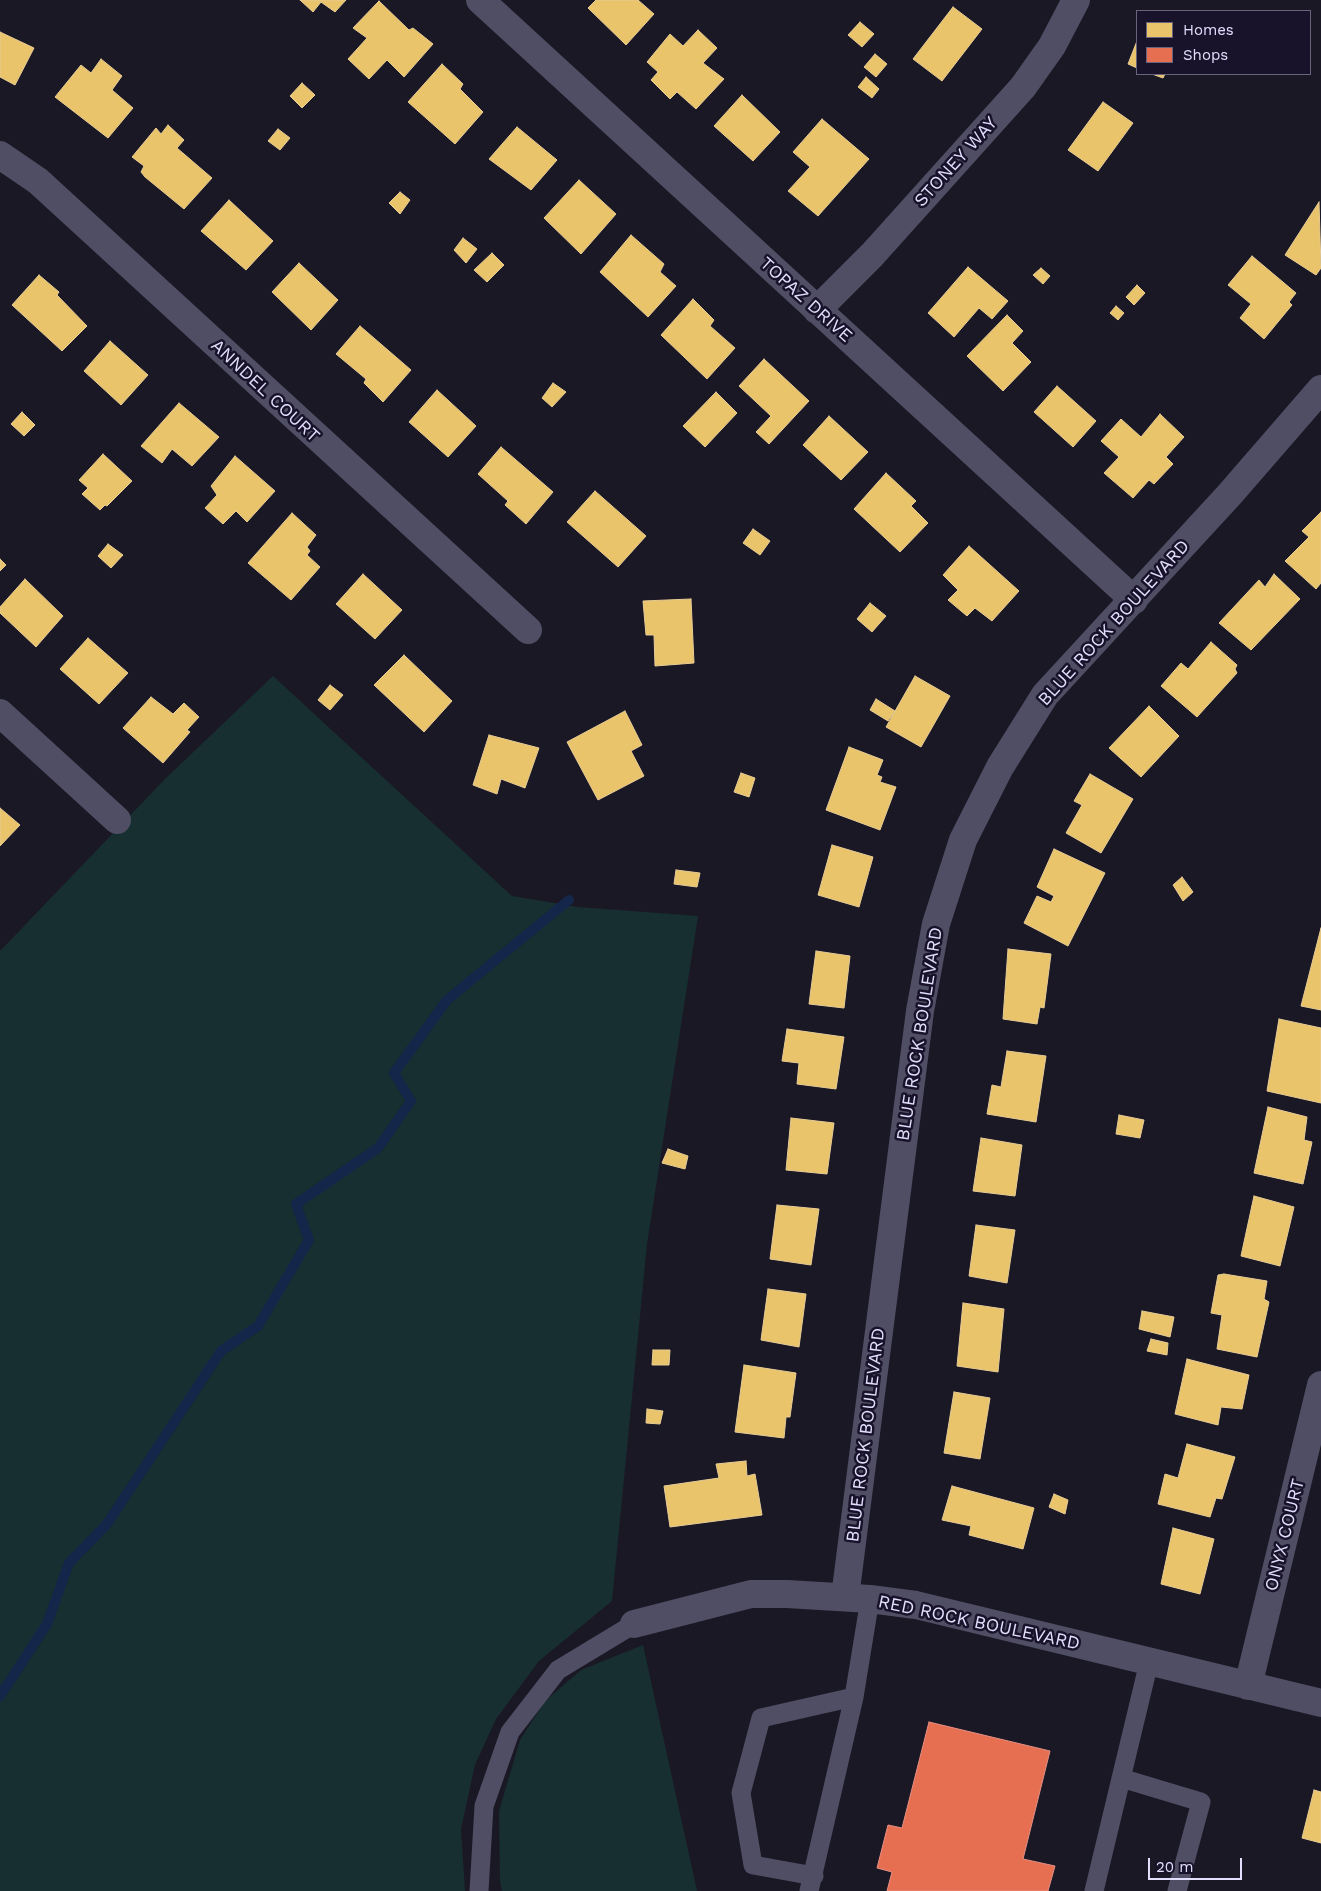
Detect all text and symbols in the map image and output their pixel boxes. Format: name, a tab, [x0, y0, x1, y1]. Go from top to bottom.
legend	[1136, 10, 1311, 75]
text: Homes	[1183, 21, 1234, 39]
text: Shops	[1183, 46, 1228, 64]
street label: STONEY WAY	[910, 113, 1002, 211]
street label: TOPAZ DRIVE	[755, 253, 857, 347]
street label: ANNDEL COURT	[206, 335, 324, 447]
street label: BLUE ROCK BOULEVARD	[1034, 536, 1194, 710]
street label: BLUE ROCK BOULEVARD	[892, 926, 948, 1142]
street label: BLUE ROCK BOULEVARD	[842, 1327, 890, 1543]
street label: ONYX COURT	[1261, 1477, 1309, 1593]
street label: RED ROCK BOULEVARD	[876, 1591, 1082, 1655]
scale bar	[1151, 1848, 1245, 1880]
text: 20 m	[1156, 1858, 1194, 1876]

